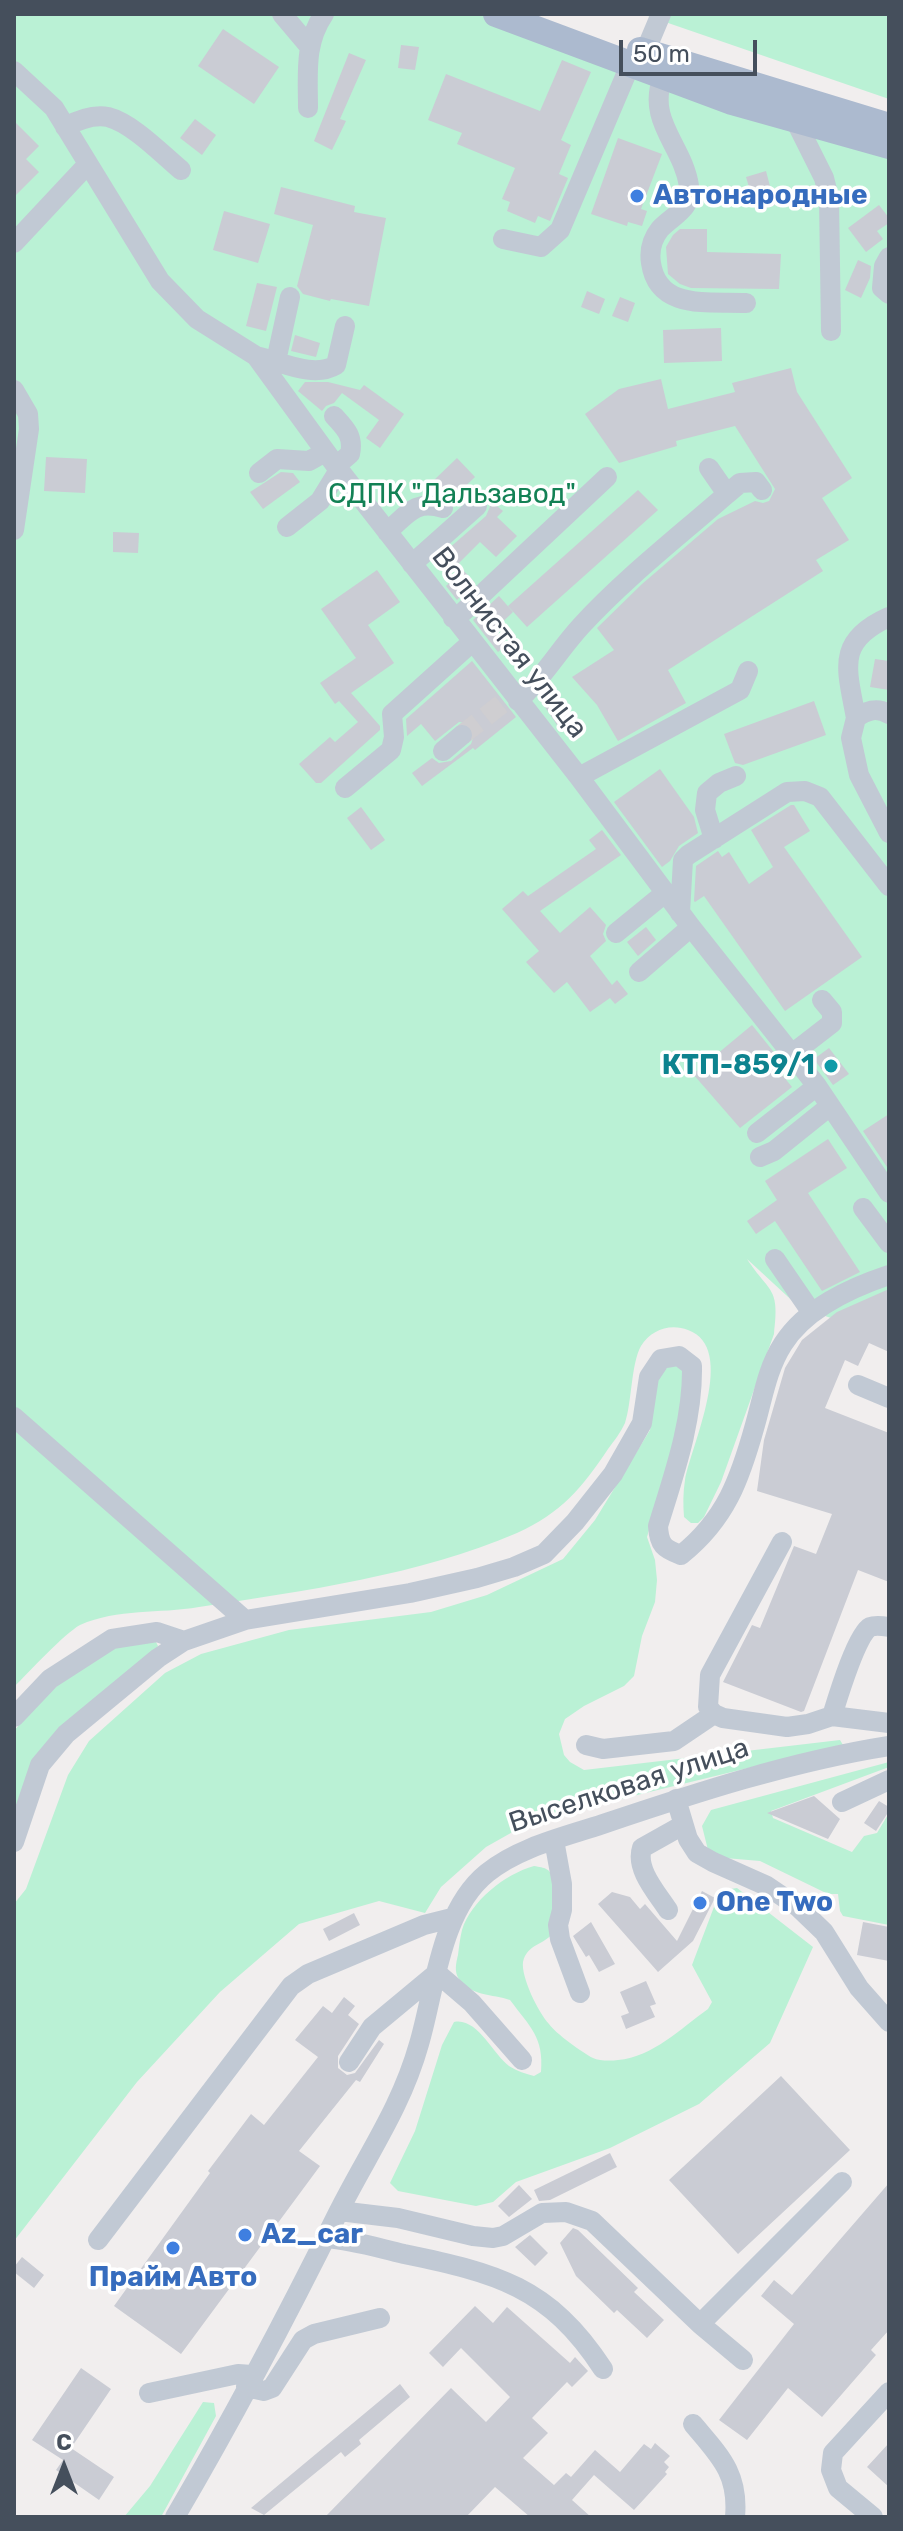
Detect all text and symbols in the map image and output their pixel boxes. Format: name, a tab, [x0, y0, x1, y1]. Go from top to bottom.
scale bar	[623, 24, 761, 74]
text: 50 m	[633, 40, 690, 68]
place label: Автонародные	[653, 179, 868, 213]
marker: Автонародные	[628, 187, 646, 205]
park label: СДПК "Дальзавод"	[328, 478, 576, 512]
street label: Волнистая улица	[424, 541, 594, 745]
place label: КТП-859/1	[662, 1049, 815, 1083]
marker: КТП-859/1	[822, 1057, 840, 1075]
street label: Выселковая улица	[505, 1731, 753, 1841]
place label: One Two	[716, 1886, 833, 1920]
marker: One Two	[691, 1894, 709, 1912]
place label: Az_car	[261, 2218, 363, 2252]
marker: Az_car	[236, 2226, 254, 2244]
marker: Прайм Авто	[164, 2239, 182, 2257]
place label: Прайм Авто	[89, 2261, 257, 2295]
north arrow	[24, 2427, 104, 2507]
text: С	[56, 2429, 72, 2456]

